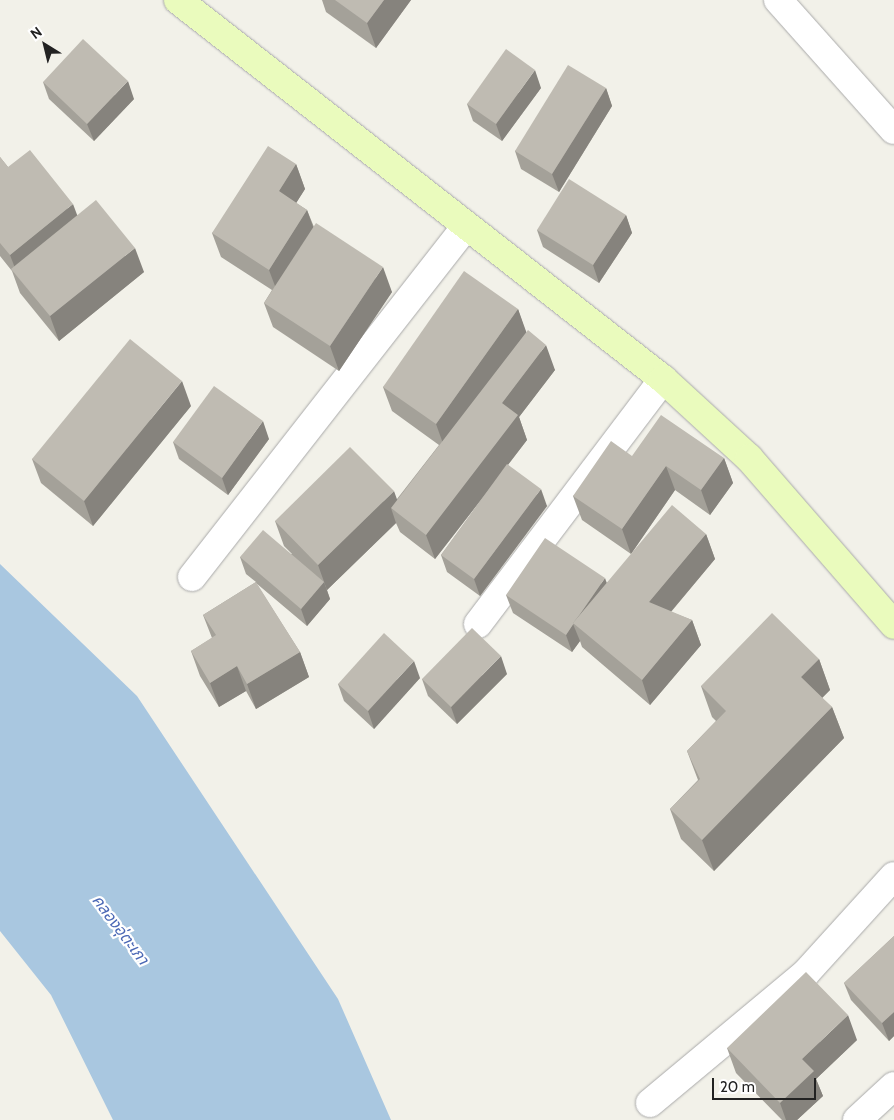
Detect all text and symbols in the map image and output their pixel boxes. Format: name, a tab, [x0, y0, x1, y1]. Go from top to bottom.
north arrow	[20, 20, 70, 70]
text: N	[27, 23, 45, 43]
water label: คลองอุ่ตะเภา	[88, 891, 152, 969]
scale bar	[714, 1068, 818, 1100]
text: 20 m	[720, 1078, 755, 1096]

